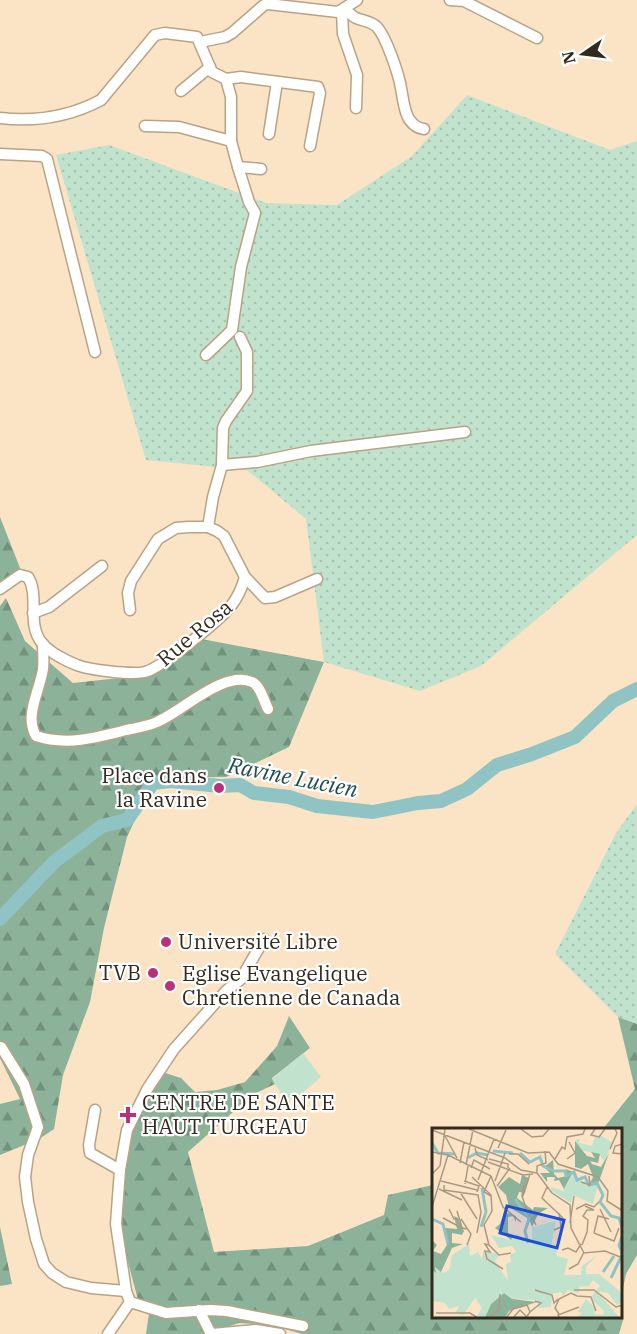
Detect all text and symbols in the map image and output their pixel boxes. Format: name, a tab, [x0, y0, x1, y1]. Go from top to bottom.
north arrow	[553, 24, 613, 84]
text: N	[557, 49, 580, 66]
street label: Rue Rosa	[151, 592, 238, 672]
water label: Ravine Lucien	[225, 750, 361, 803]
place label: Place dans la Ravine	[101, 761, 207, 813]
marker: Place dans la Ravine	[212, 781, 226, 795]
place label: Université Libre	[178, 927, 338, 955]
marker: Université Libre	[159, 935, 173, 949]
place label: TVB	[99, 958, 141, 986]
place label: Eglise Evangelique Chretienne de Canada	[182, 959, 400, 1011]
marker: TVB	[146, 966, 160, 980]
marker: Eglise Evangelique Chretienne de Canada	[163, 979, 177, 993]
place label: CENTRE DE SANTE HAUT TURGEAU	[142, 1088, 335, 1140]
marker: CENTRE DE SANTE HAUT TURGEAU	[119, 1106, 137, 1124]
inset map	[432, 1128, 622, 1319]

